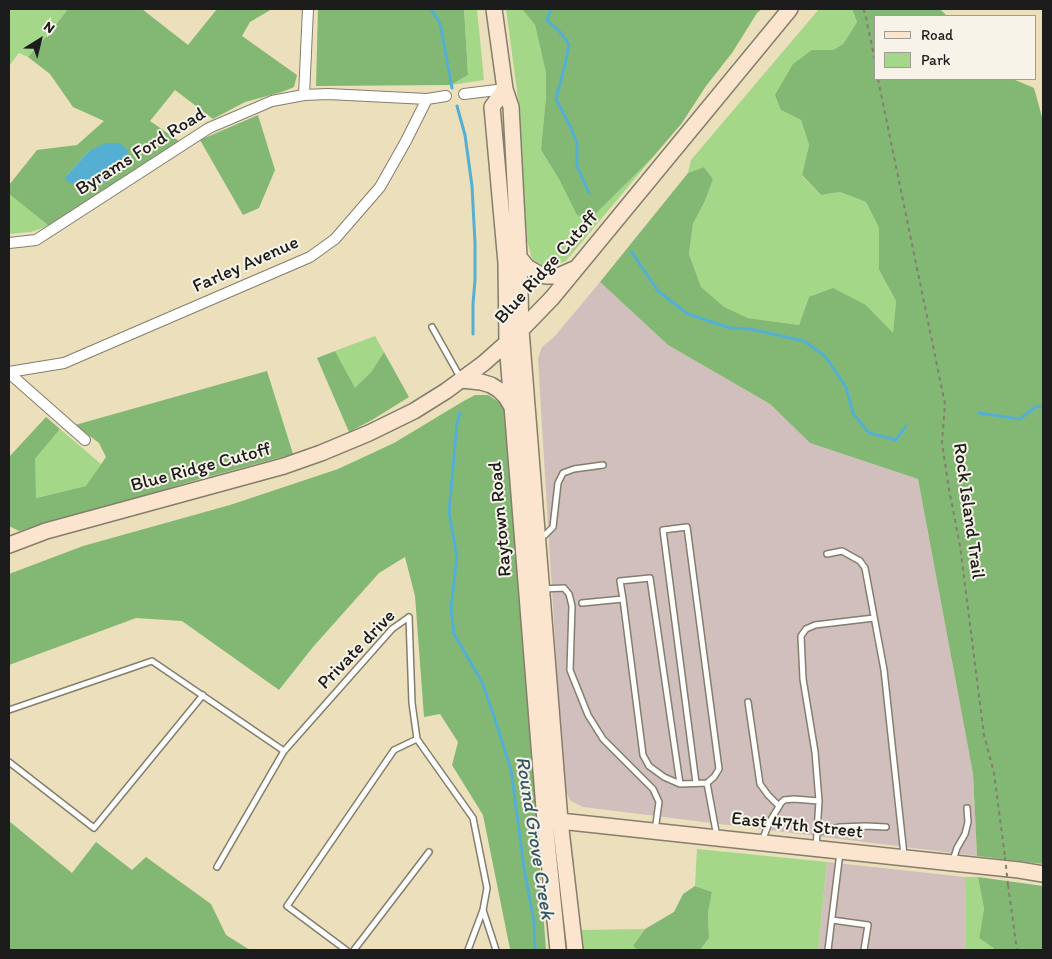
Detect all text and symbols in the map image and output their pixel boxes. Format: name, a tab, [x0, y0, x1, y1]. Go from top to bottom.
north arrow	[15, 15, 65, 65]
legend	[874, 15, 1037, 80]
text: N	[40, 18, 58, 37]
text: Road	[921, 26, 953, 44]
text: Park	[921, 51, 951, 69]
street label: Byrams Ford Road	[72, 103, 210, 201]
street label: Blue Ridge Cutoff	[490, 207, 604, 329]
street label: Farley Avenue	[189, 231, 303, 299]
street label: Blue Ridge Cutoff	[128, 438, 274, 498]
street label: Rock Island Trail	[947, 441, 989, 581]
street label: Raytown Road	[485, 460, 517, 578]
street label: Private drive	[313, 605, 401, 695]
water label: Round Grove Creek	[509, 755, 559, 921]
street label: East 47th Street	[730, 808, 864, 844]

